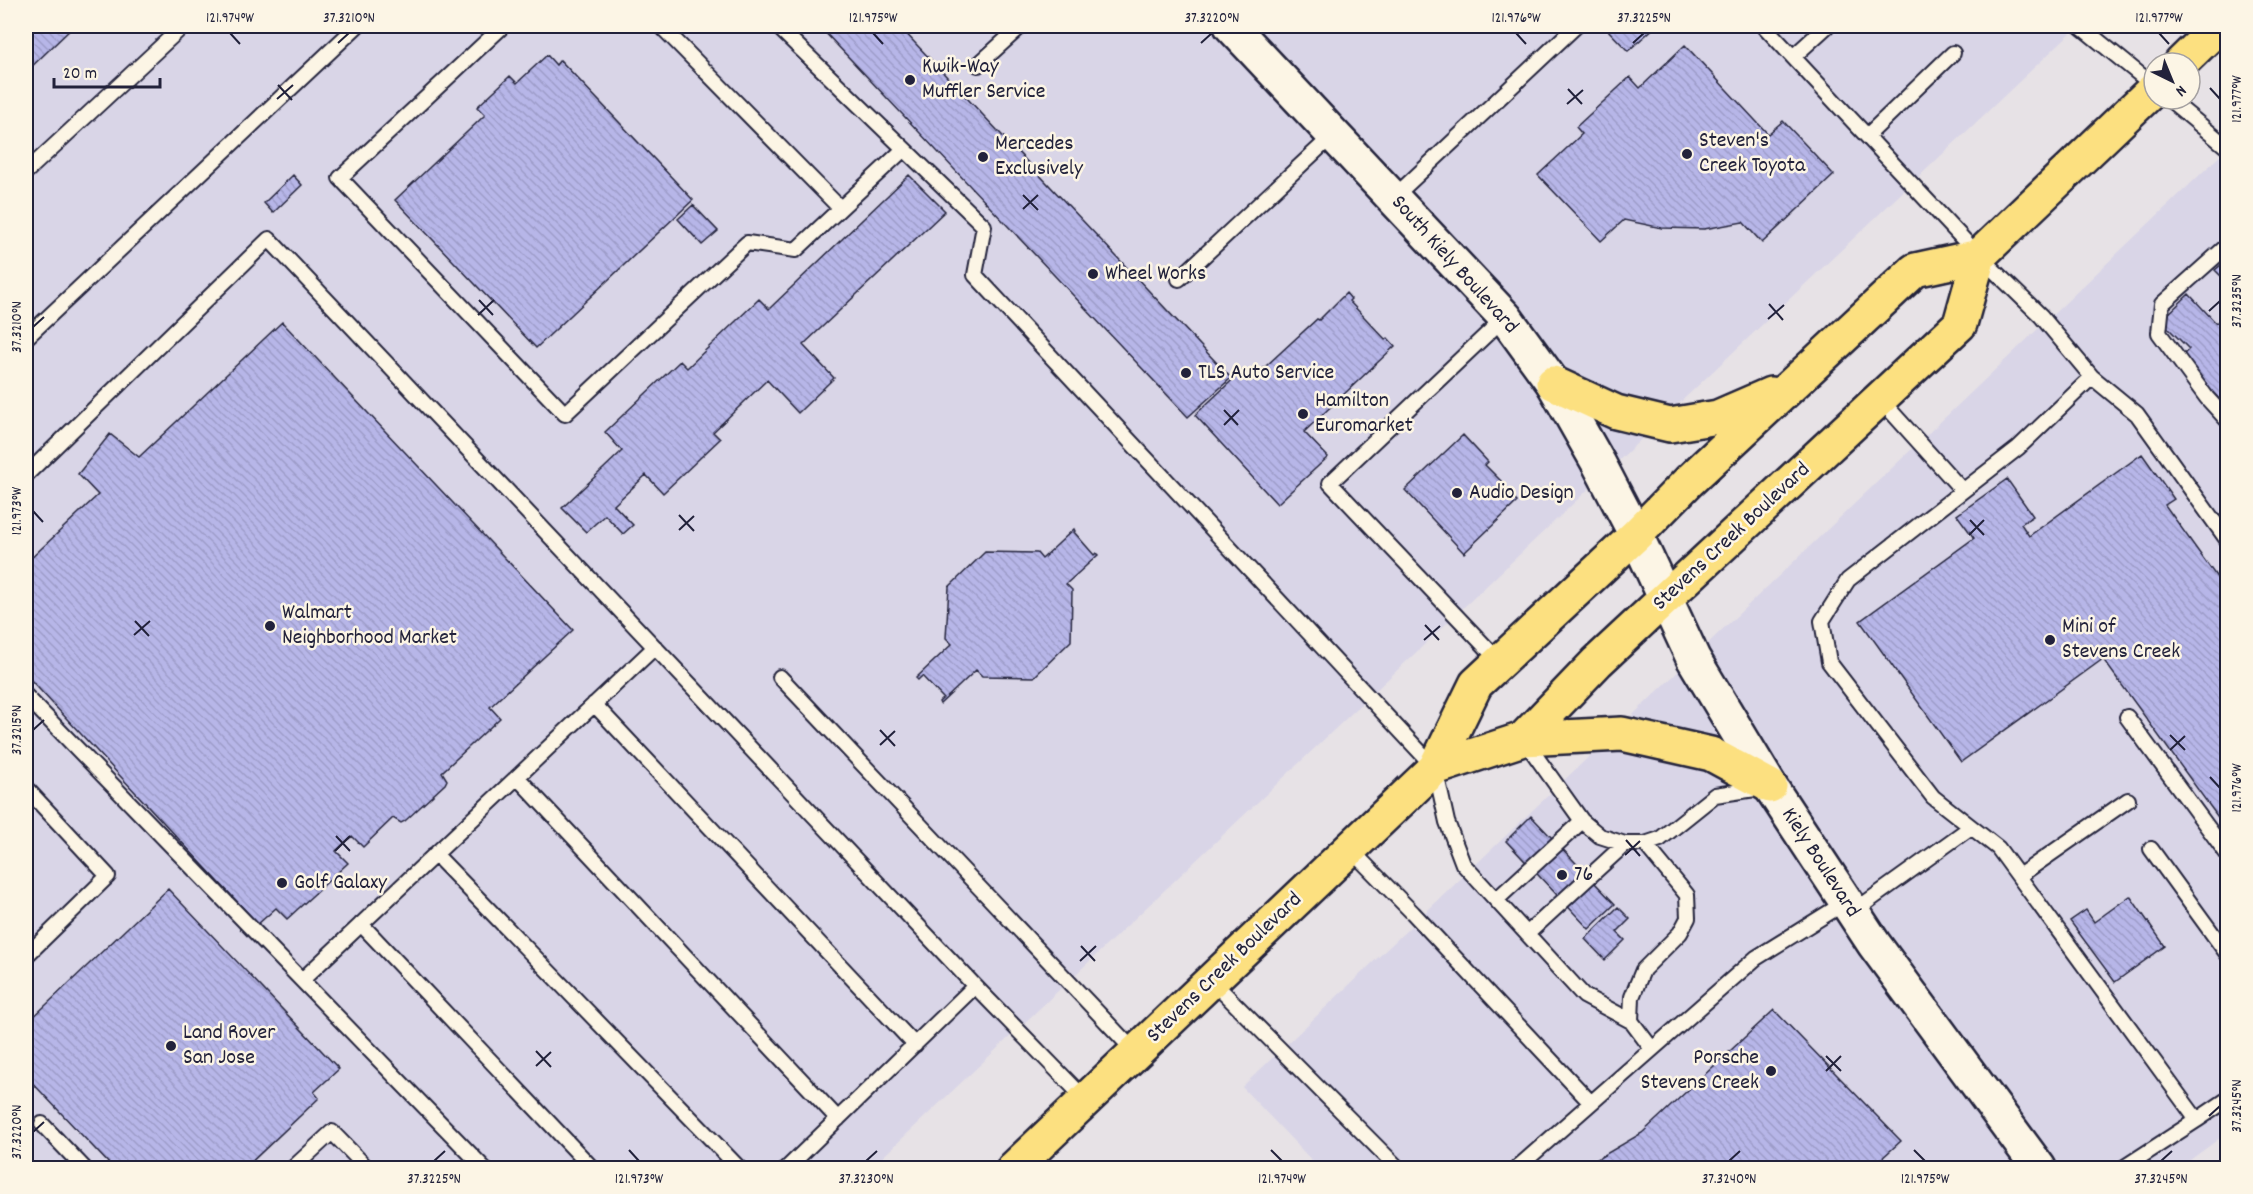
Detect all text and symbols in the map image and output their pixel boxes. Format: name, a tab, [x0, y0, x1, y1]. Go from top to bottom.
text: 121.974°W	[206, 8, 254, 30]
text: 37.3210°N	[323, 8, 375, 30]
text: 121.975°W	[849, 8, 898, 30]
text: 37.3220°N	[1184, 8, 1240, 30]
text: 121.976°W	[1491, 8, 1541, 30]
text: 37.3225°N	[1617, 8, 1671, 30]
text: 121.977°W	[2135, 8, 2183, 30]
scale bar	[54, 51, 160, 89]
north arrow	[2142, 51, 2202, 111]
place label: Kwik-Way Muffler Service	[922, 52, 1045, 108]
text: 20 m	[63, 62, 97, 87]
marker: Kwik-Way Muffler Service	[903, 73, 917, 87]
text: 121.977°W	[2227, 75, 2249, 123]
text: N	[2170, 79, 2191, 101]
place label: Steven's Creek Toyota	[1699, 126, 1806, 182]
place label: Mercedes Exclusively	[995, 129, 1084, 185]
marker: Steven's Creek Toyota	[1680, 147, 1694, 161]
marker: Mercedes Exclusively	[976, 150, 990, 164]
street label: South Kiely Boulevard	[1383, 189, 1525, 341]
place label: Wheel Works	[1105, 259, 1206, 290]
marker: Wheel Works	[1086, 267, 1100, 281]
text: 37.3235°N	[2227, 274, 2249, 328]
text: 37.3210°N	[7, 301, 29, 353]
place label: TLS Auto Service	[1198, 358, 1334, 389]
marker: TLS Auto Service	[1179, 366, 1193, 380]
place label: Hamilton Euromarket	[1315, 386, 1413, 442]
marker: Hamilton Euromarket	[1296, 407, 1310, 421]
street label: Stevens Creek Boulevard	[1646, 455, 1818, 619]
place label: Audio Design	[1469, 478, 1574, 509]
text: 121.973°W	[7, 486, 29, 535]
marker: Audio Design	[1450, 486, 1464, 500]
place label: Walmart Neighborhood Market	[282, 598, 457, 654]
place label: Mini of Stevens Creek	[2062, 612, 2180, 668]
marker: Walmart Neighborhood Market	[263, 619, 277, 633]
marker: Mini of Stevens Creek	[2043, 633, 2057, 647]
text: 37.3215°N	[7, 705, 29, 755]
text: 121.976°W	[2227, 763, 2249, 813]
street label: Kiely Boulevard	[1773, 802, 1867, 924]
place label: 76	[1574, 860, 1593, 891]
place label: Golf Galaxy	[294, 868, 388, 899]
marker: 76	[1555, 868, 1569, 882]
marker: Golf Galaxy	[275, 876, 289, 890]
street label: Stevens Creek Boulevard	[1140, 885, 1310, 1051]
place label: Land Rover San Jose	[183, 1018, 276, 1074]
marker: Land Rover San Jose	[164, 1039, 178, 1053]
place label: Porsche Stevens Creek	[1641, 1043, 1759, 1099]
marker: Porsche Stevens Creek	[1764, 1064, 1778, 1078]
text: 37.3245°N	[2227, 1079, 2249, 1133]
text: 37.3220°N	[7, 1104, 29, 1160]
text: 37.3225°N	[407, 1169, 461, 1191]
text: 121.973°W	[615, 1169, 664, 1191]
text: 37.3230°N	[838, 1169, 894, 1191]
text: 121.974°W	[1258, 1169, 1306, 1191]
text: 37.3240°N	[1702, 1169, 1756, 1191]
text: 121.975°W	[1901, 1169, 1950, 1191]
text: 37.3245°N	[2134, 1169, 2188, 1191]

